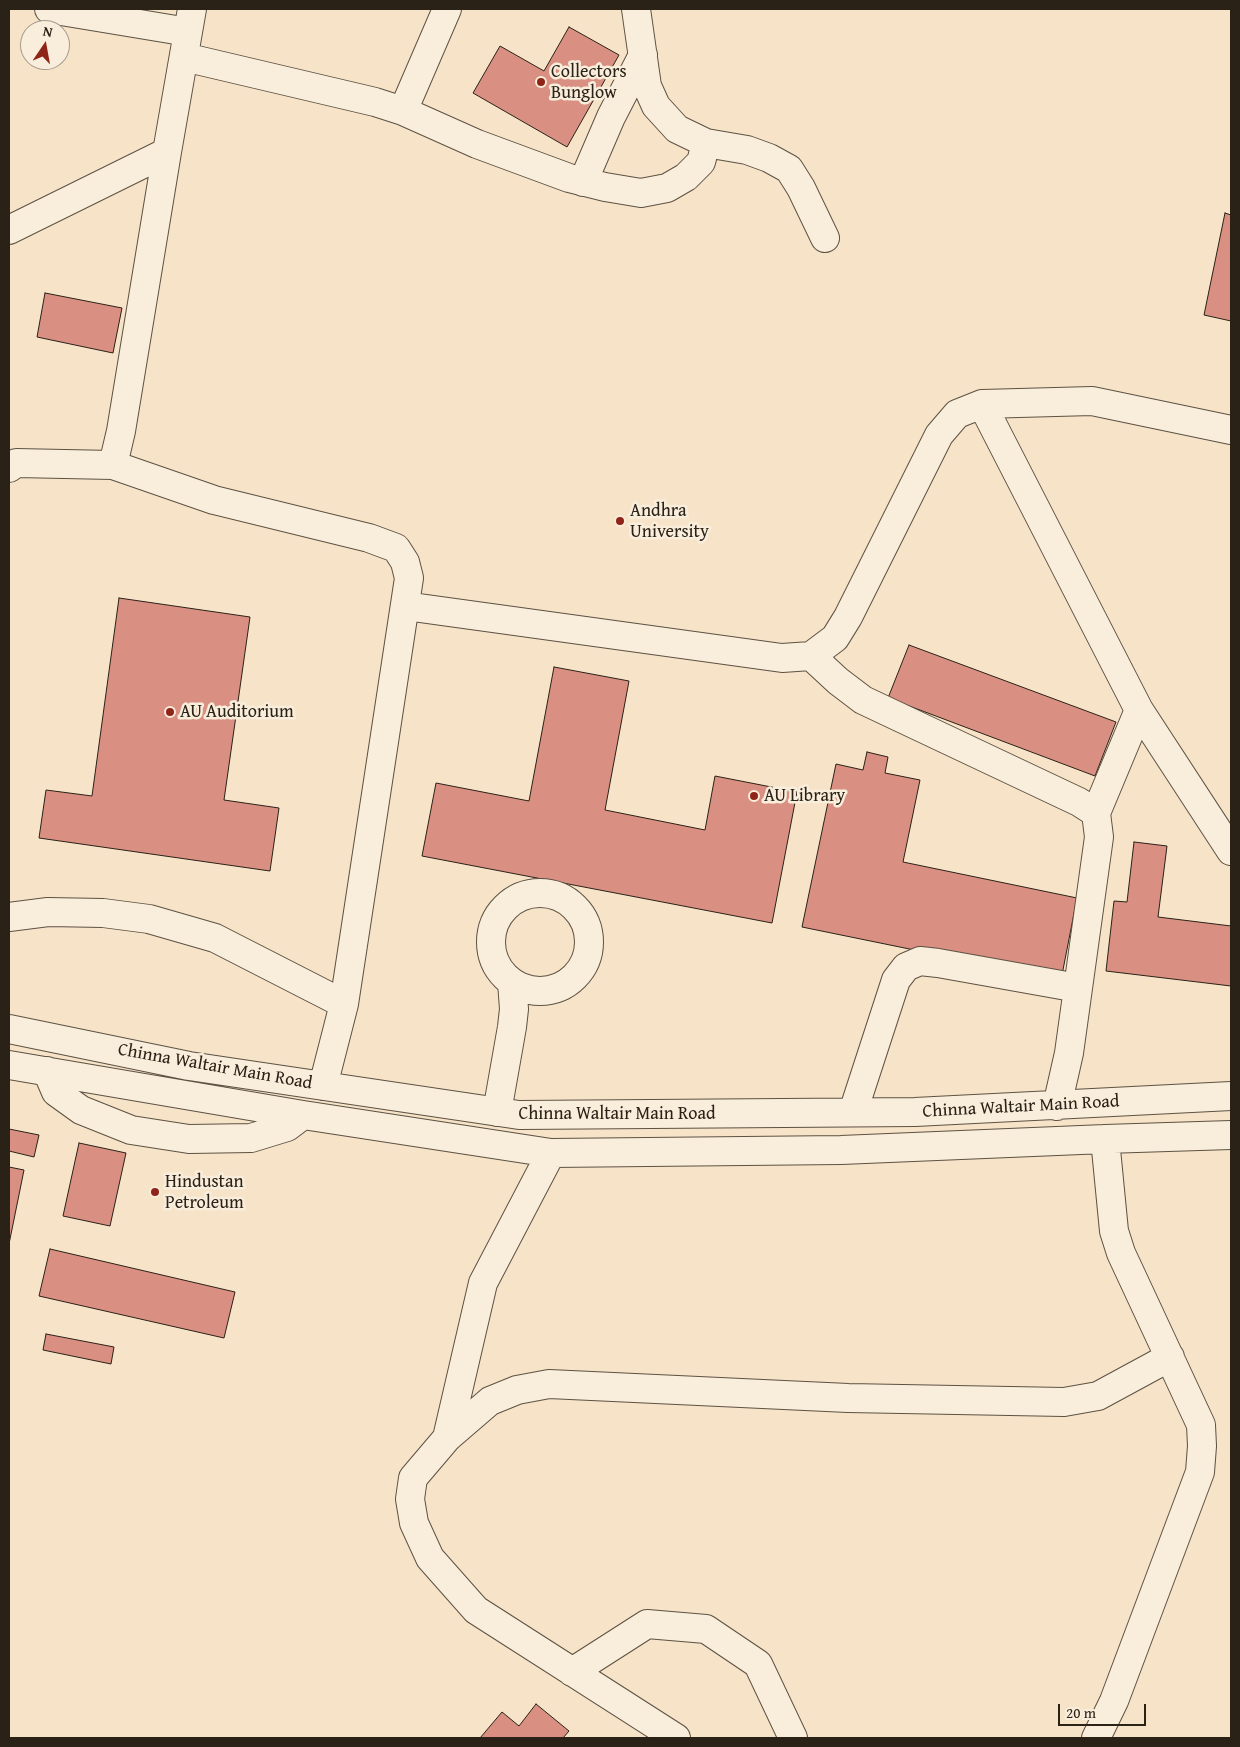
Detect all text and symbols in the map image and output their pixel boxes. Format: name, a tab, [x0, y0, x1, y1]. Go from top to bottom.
north arrow	[20, 20, 70, 70]
text: N	[41, 21, 55, 42]
place label: Collectors Bunglow	[551, 61, 627, 104]
marker: Collectors Bunglow	[535, 76, 547, 88]
place label: Andhra University	[630, 500, 709, 542]
marker: Andhra University	[614, 515, 626, 527]
place label: AU Auditorium	[180, 701, 294, 723]
marker: AU Auditorium	[164, 706, 176, 718]
place label: AU Library	[764, 785, 845, 807]
marker: AU Library	[748, 790, 760, 802]
street label: Chinna Waltair Main Road	[116, 1039, 314, 1095]
street label: Chinna Waltair Main Road	[922, 1091, 1120, 1123]
street label: Chinna Waltair Main Road	[518, 1103, 716, 1125]
place label: Hindustan Petroleum	[165, 1171, 244, 1214]
marker: Hindustan Petroleum	[149, 1186, 161, 1198]
scale bar	[1060, 1694, 1148, 1726]
text: 20 m	[1066, 1702, 1096, 1723]

